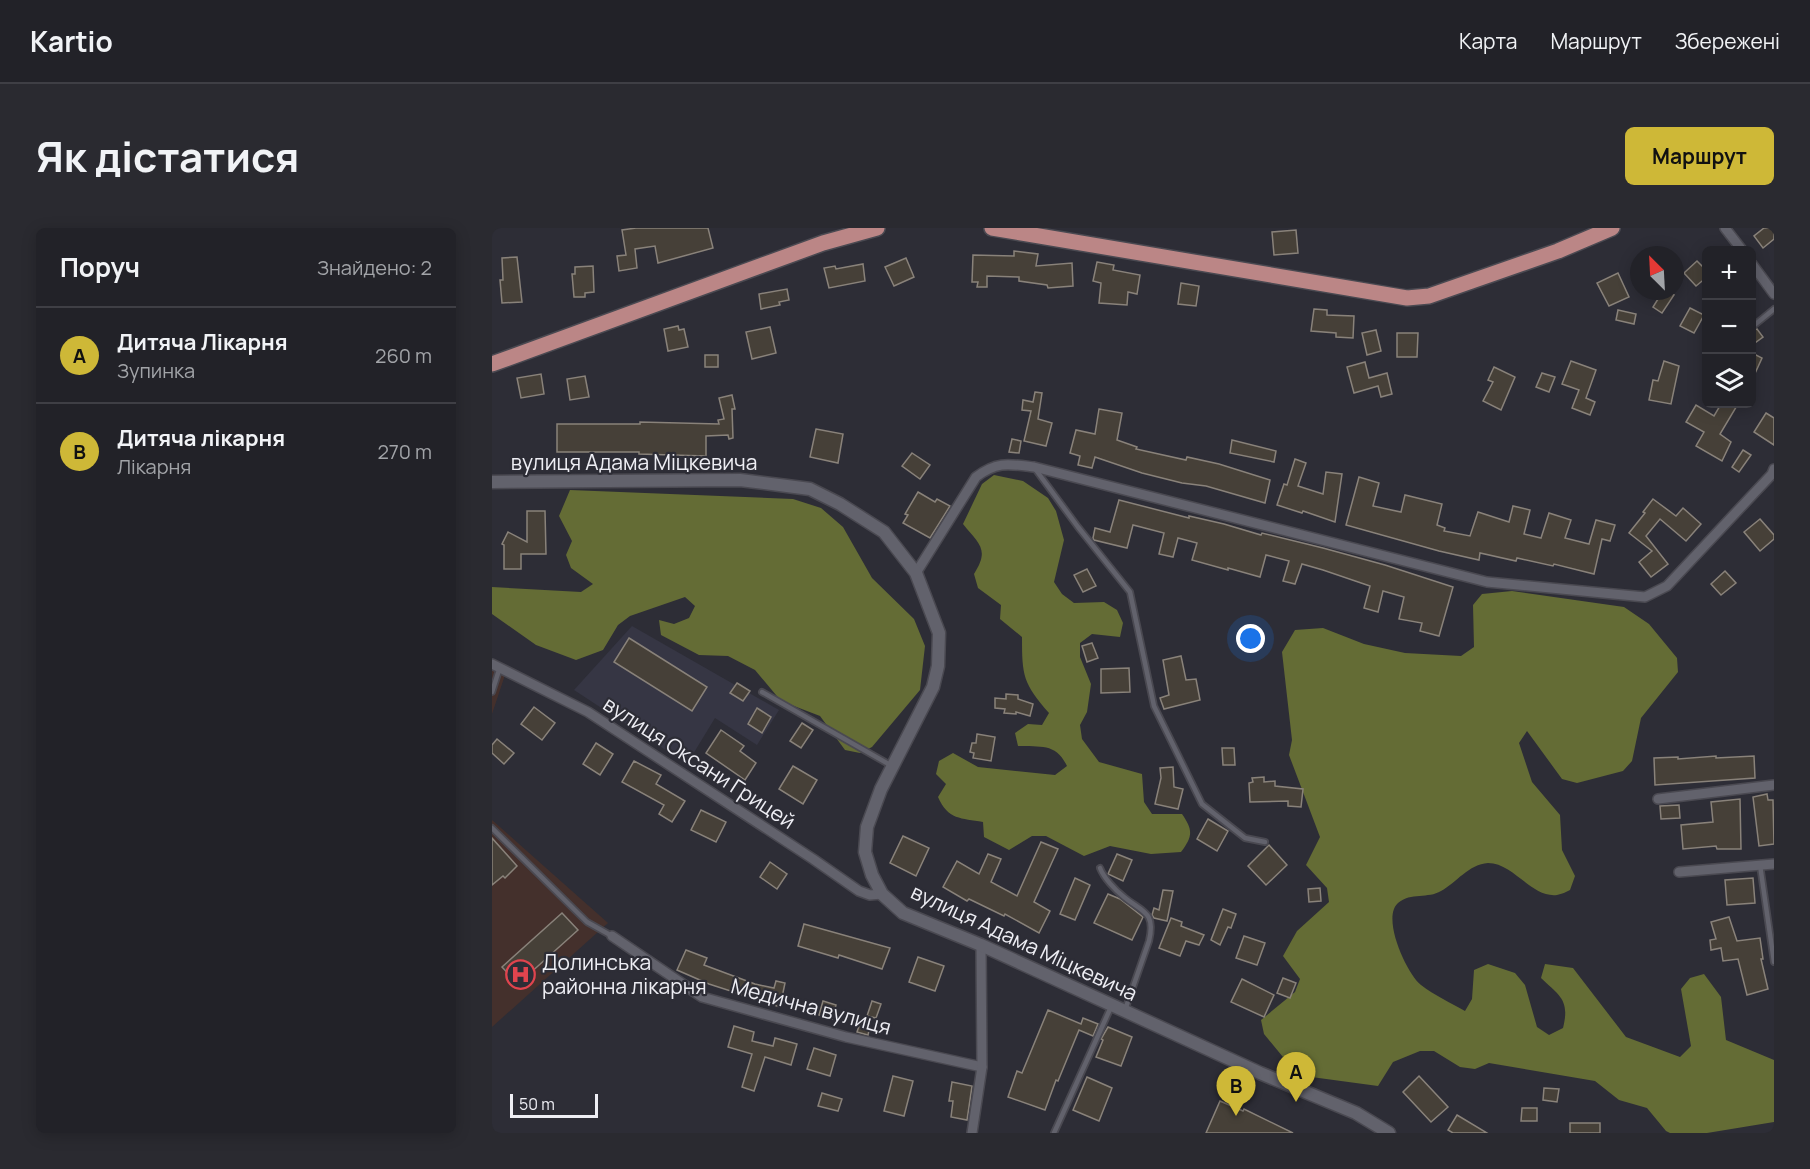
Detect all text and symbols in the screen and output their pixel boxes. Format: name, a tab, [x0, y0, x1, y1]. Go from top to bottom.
text: Kartio	[30, 22, 113, 60]
text: Карта	[1459, 27, 1517, 55]
text: Маршрут	[1550, 27, 1642, 55]
text: Збережені	[1675, 27, 1780, 55]
text: Як дістатися	[36, 127, 299, 185]
button: Маршрут	[1625, 127, 1774, 185]
north arrow	[1630, 246, 1684, 300]
map controls	[1702, 246, 1756, 408]
button: +	[1702, 246, 1756, 300]
text: Поруч	[60, 249, 140, 285]
text: Знайдено: 2	[317, 254, 432, 281]
button: −	[1702, 300, 1756, 354]
text: Дитяча Лікарня	[117, 327, 288, 357]
text: A	[73, 342, 86, 369]
text: 260 m	[375, 342, 432, 369]
button: layers	[1702, 354, 1756, 408]
text: Зупинка	[117, 357, 195, 384]
text: Дитяча лікарня	[117, 423, 285, 453]
text: B	[73, 438, 86, 465]
text: 270 m	[377, 438, 432, 465]
street label: вулиця Адама Міцкевича	[511, 448, 757, 476]
text: Лікарня	[117, 453, 191, 480]
your location	[1236, 624, 1265, 653]
street label: вулиця Оксани Грицей	[598, 690, 801, 835]
street label: вулиця Адама Міцкевича	[907, 877, 1142, 1007]
place label: Долинська районна лікарня	[542, 948, 707, 1000]
hospital icon: Долинська районна лікарня	[505, 959, 537, 991]
street label: Медична вулиця	[728, 971, 894, 1041]
pin: A	[1276, 1052, 1316, 1102]
pin: B	[1216, 1066, 1256, 1116]
scale bar	[510, 1091, 598, 1118]
text: 50 m	[519, 1093, 555, 1115]

